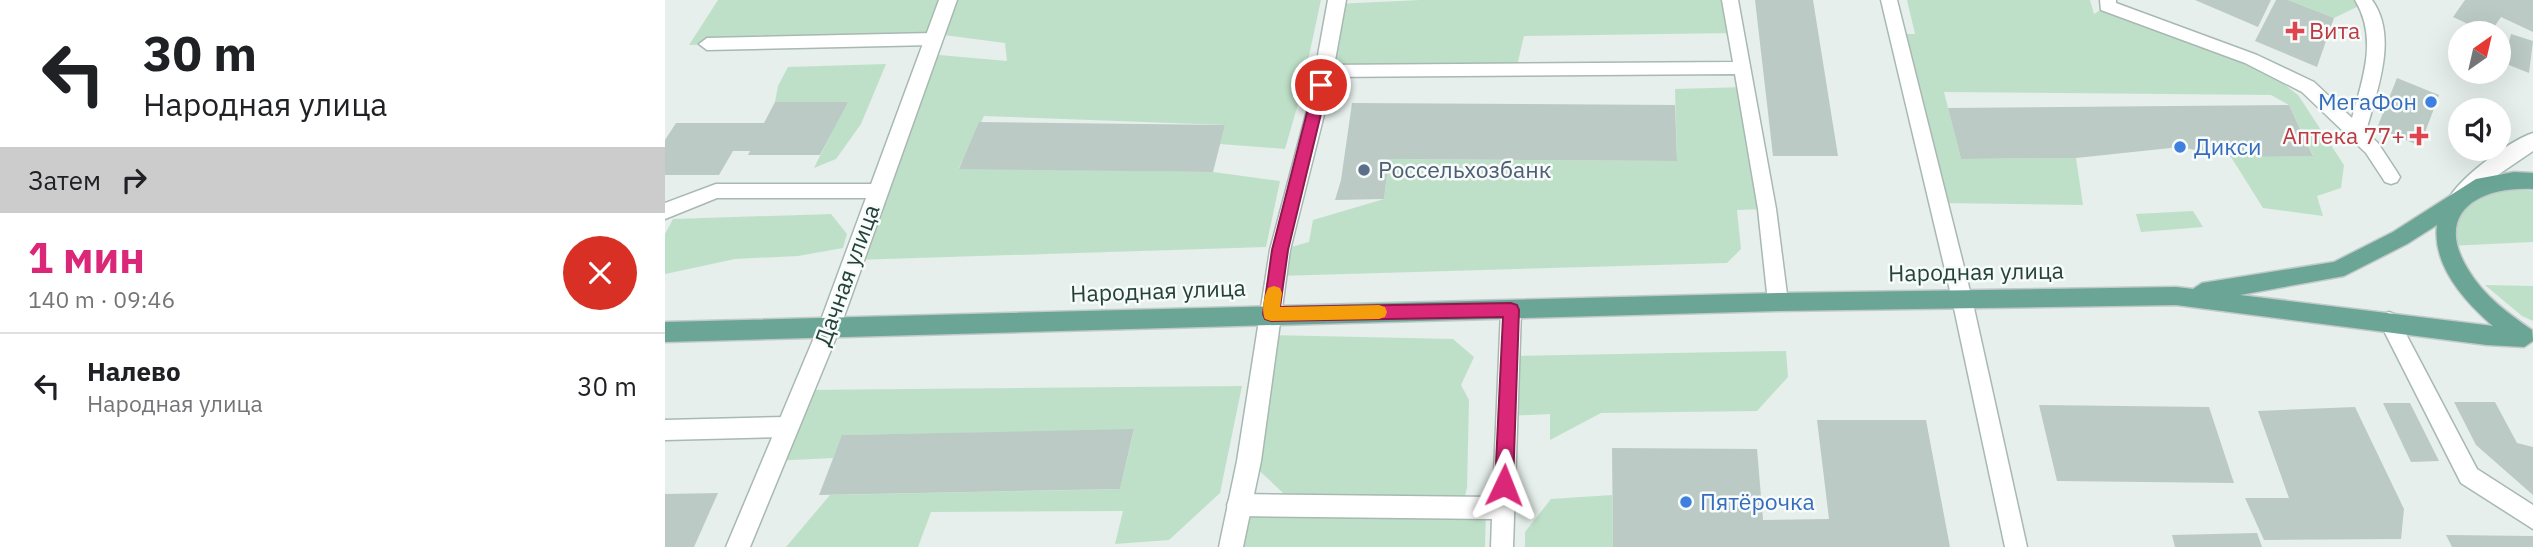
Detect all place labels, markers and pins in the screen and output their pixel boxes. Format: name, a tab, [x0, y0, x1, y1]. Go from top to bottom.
place label: Вита	[2309, 15, 2360, 45]
marker: Вита	[2287, 23, 2303, 39]
pin	[1291, 55, 1351, 115]
place label: МегаФон	[2318, 86, 2417, 116]
marker: МегаФон	[2423, 94, 2439, 110]
place label: Аптека 77+	[2282, 120, 2405, 150]
marker: Аптека 77+	[2411, 128, 2427, 144]
place label: Дикси	[2194, 131, 2262, 161]
marker: Дикси	[2172, 139, 2188, 155]
place label: Россельхозбанк	[1378, 154, 1551, 184]
marker: Россельхозбанк	[1356, 162, 1372, 178]
place label: Пятёрочка	[1700, 486, 1815, 516]
marker: Пятёрочка	[1678, 494, 1694, 510]

